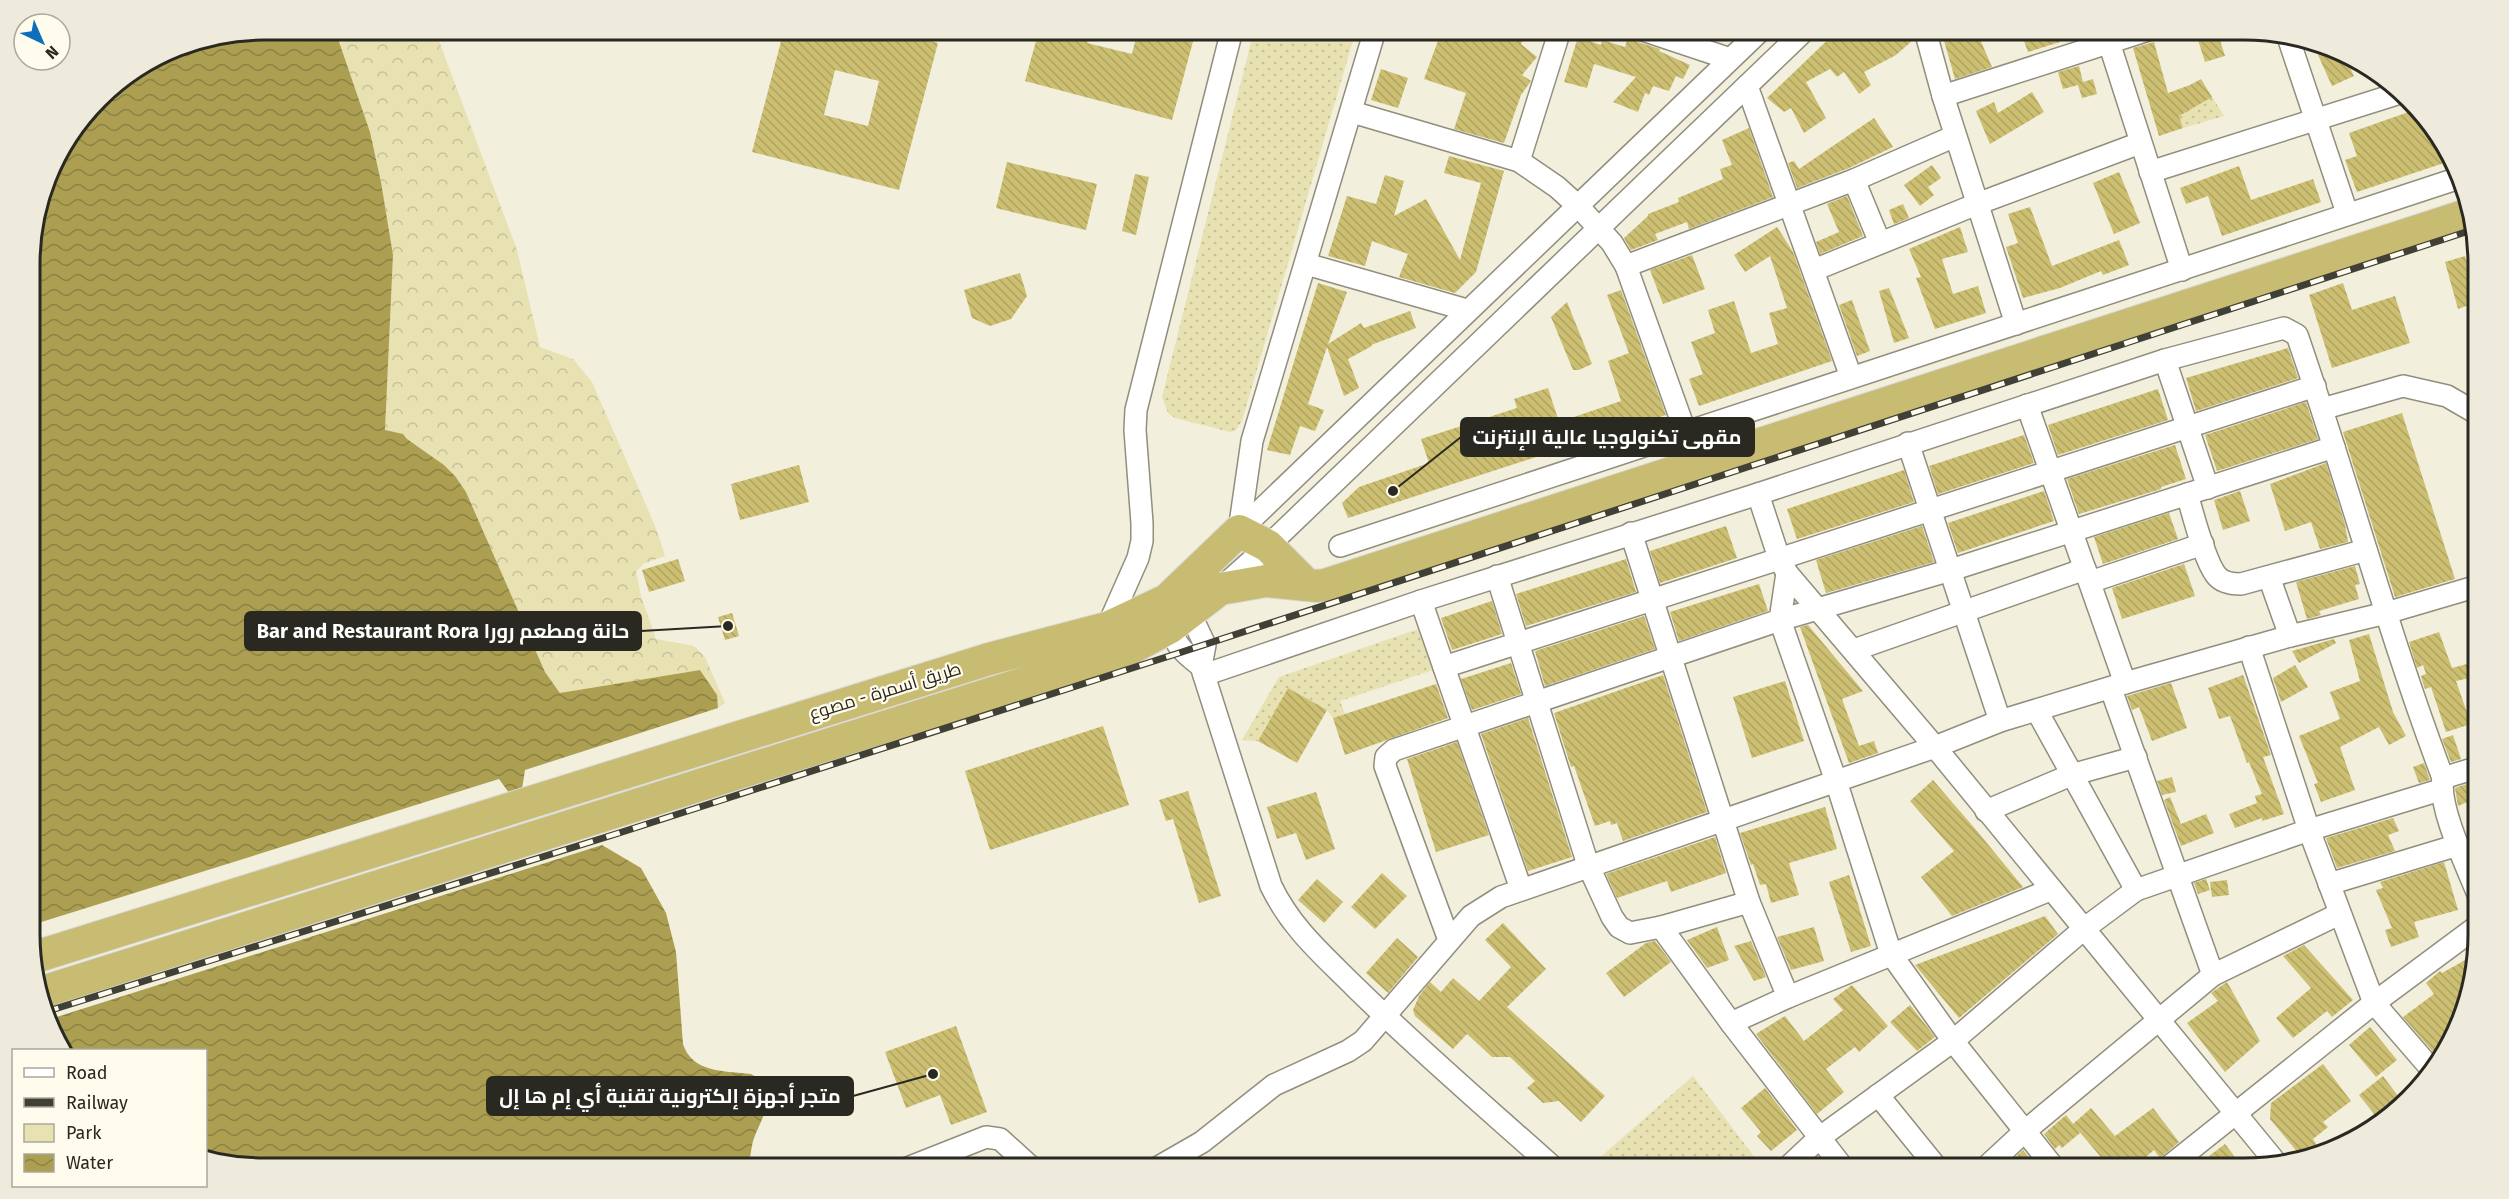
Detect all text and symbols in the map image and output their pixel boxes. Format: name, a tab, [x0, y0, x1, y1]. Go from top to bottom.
north arrow	[12, 12, 72, 72]
text: N	[42, 42, 62, 63]
callout: مقهى تكنولوجيا عالية الإنترنت	[1461, 418, 1754, 456]
text: مقهى تكنولوجيا عالية الإنترنت	[1472, 425, 1742, 451]
callout: Bar and Restaurant Rora حانة ومطعم رورا	[245, 612, 641, 650]
text: Bar and Restaurant Rora حانة ومطعم رورا	[257, 619, 629, 645]
street label: طريق أسمرة - مصوع	[806, 657, 964, 726]
legend	[12, 1049, 207, 1187]
text: Road	[66, 1062, 108, 1084]
callout: متجر أجهزة إلكترونية تقنية أي إم ها إل	[487, 1077, 853, 1115]
text: متجر أجهزة إلكترونية تقنية أي إم ها إل	[499, 1082, 841, 1112]
text: Railway	[66, 1092, 128, 1114]
text: Park	[66, 1122, 102, 1144]
text: Water	[66, 1152, 113, 1174]

